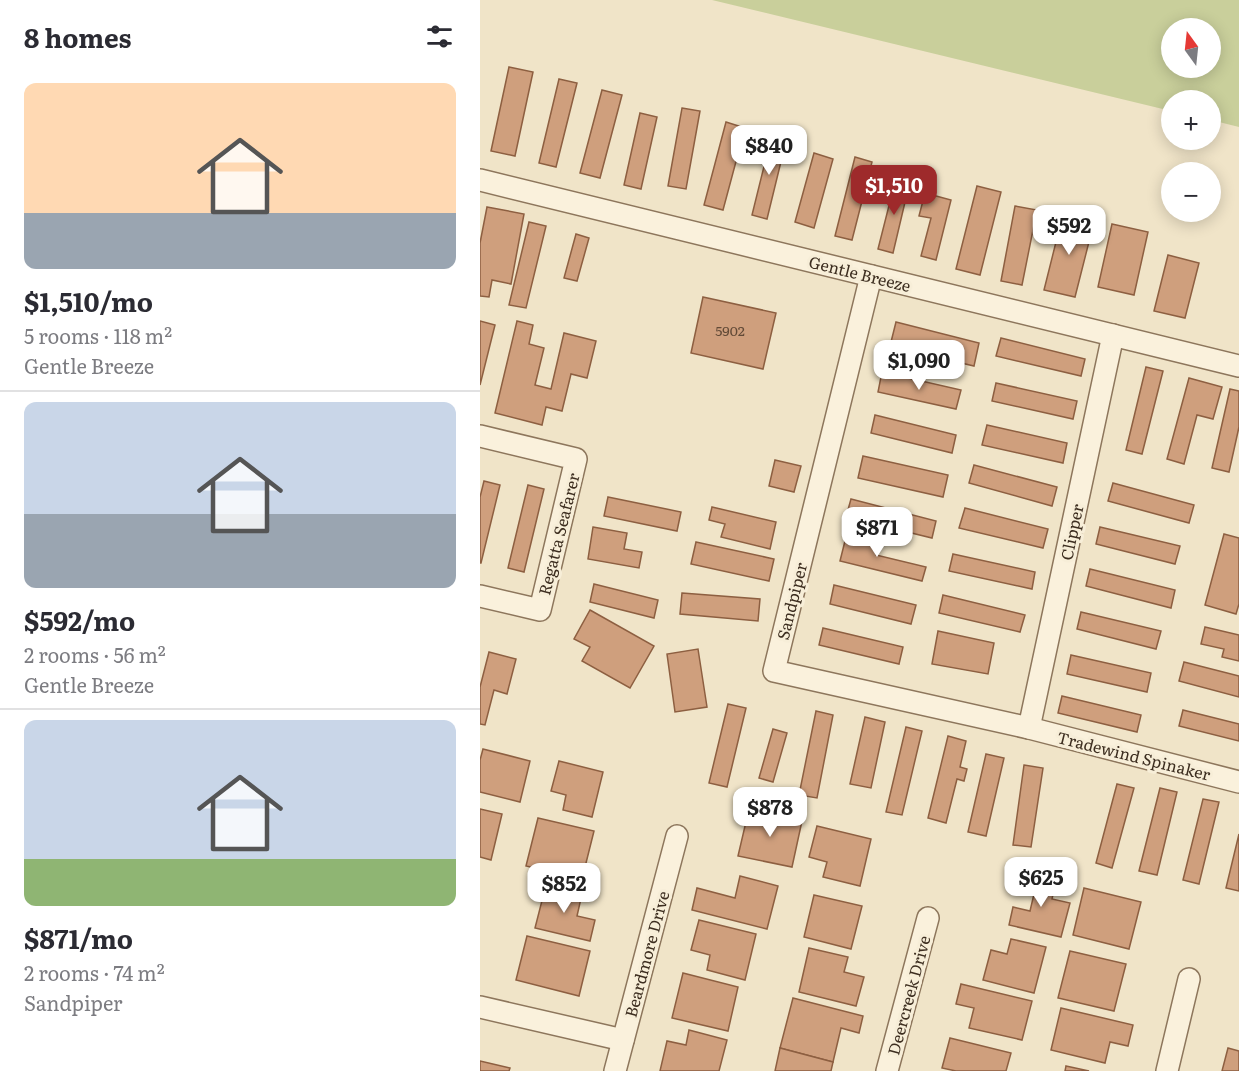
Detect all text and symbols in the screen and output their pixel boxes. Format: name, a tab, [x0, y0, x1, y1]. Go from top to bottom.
text: 8 homes	[24, 17, 132, 56]
north arrow	[1161, 18, 1221, 78]
map controls	[1161, 18, 1221, 222]
icon: filters	[423, 20, 456, 53]
button: +	[1161, 90, 1221, 150]
icon: home	[186, 122, 294, 230]
pin: $840	[733, 125, 805, 176]
text: $840	[745, 129, 793, 159]
button: −	[1161, 162, 1221, 222]
pin: $1,510	[845, 165, 943, 216]
text: $1,510	[865, 169, 923, 199]
pin: $592	[1033, 205, 1105, 256]
text: $592	[1047, 209, 1091, 239]
street label: Gentle Breeze	[807, 249, 913, 297]
text: $1,510/mo	[24, 281, 153, 320]
text: 5 rooms · 118 m²	[24, 320, 172, 350]
house number: 5902	[715, 320, 745, 340]
pin: $1,090	[870, 340, 968, 391]
text: $1,090	[888, 344, 950, 374]
text: Gentle Breeze	[24, 350, 154, 380]
icon: home	[186, 441, 294, 549]
street label: Regatta Seafarer	[531, 470, 585, 598]
street label: Clipper	[1053, 501, 1089, 562]
pin: $871	[841, 507, 913, 558]
text: $871	[856, 511, 898, 541]
street label: Sandpiper	[770, 559, 812, 642]
text: $592/mo	[24, 600, 135, 639]
text: 2 rooms · 56 m²	[24, 639, 166, 669]
text: Gentle Breeze	[24, 669, 154, 699]
street label: Tradewind Spinaker	[1055, 724, 1214, 786]
icon: home	[186, 759, 294, 867]
pin: $878	[734, 787, 806, 838]
text: $878	[747, 791, 793, 821]
pin: $625	[1005, 857, 1077, 908]
text: $625	[1018, 861, 1064, 891]
pin: $852	[528, 863, 600, 914]
text: $852	[541, 867, 587, 897]
street label: Beardmore Drive	[618, 888, 674, 1020]
text: $871/mo	[24, 918, 133, 957]
street label: Deercreek Drive	[881, 933, 935, 1057]
text: 2 rooms · 74 m²	[24, 957, 165, 987]
text: Sandpiper	[24, 987, 123, 1017]

